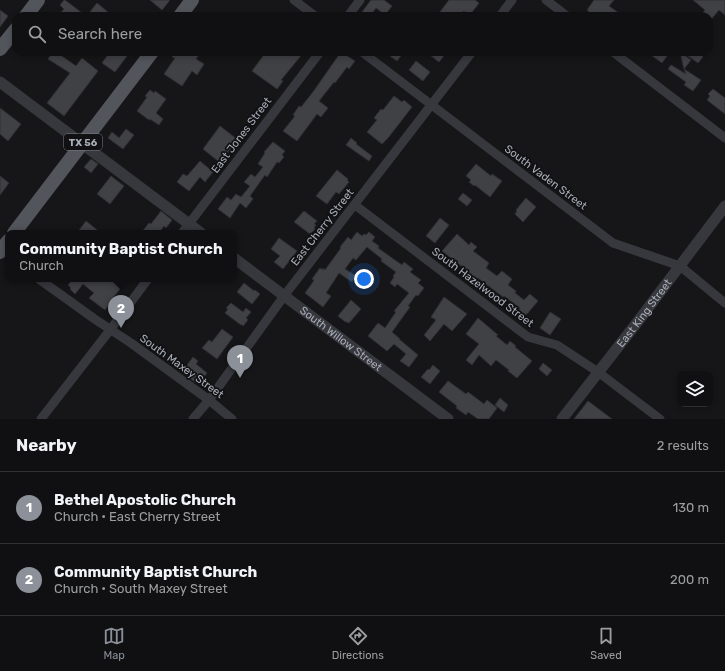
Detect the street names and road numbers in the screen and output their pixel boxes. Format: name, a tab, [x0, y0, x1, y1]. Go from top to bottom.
street label: East Jones Street	[209, 94, 275, 176]
road number: TX 56	[64, 134, 102, 150]
street label: South Vaden Street	[502, 142, 590, 213]
street label: East Cherry Street	[288, 186, 357, 268]
street label: South Hazelwood Street	[429, 245, 537, 330]
street label: East King Street	[614, 276, 675, 350]
street label: South Willow Street	[297, 304, 385, 374]
street label: South Maxey Street	[137, 332, 227, 402]

